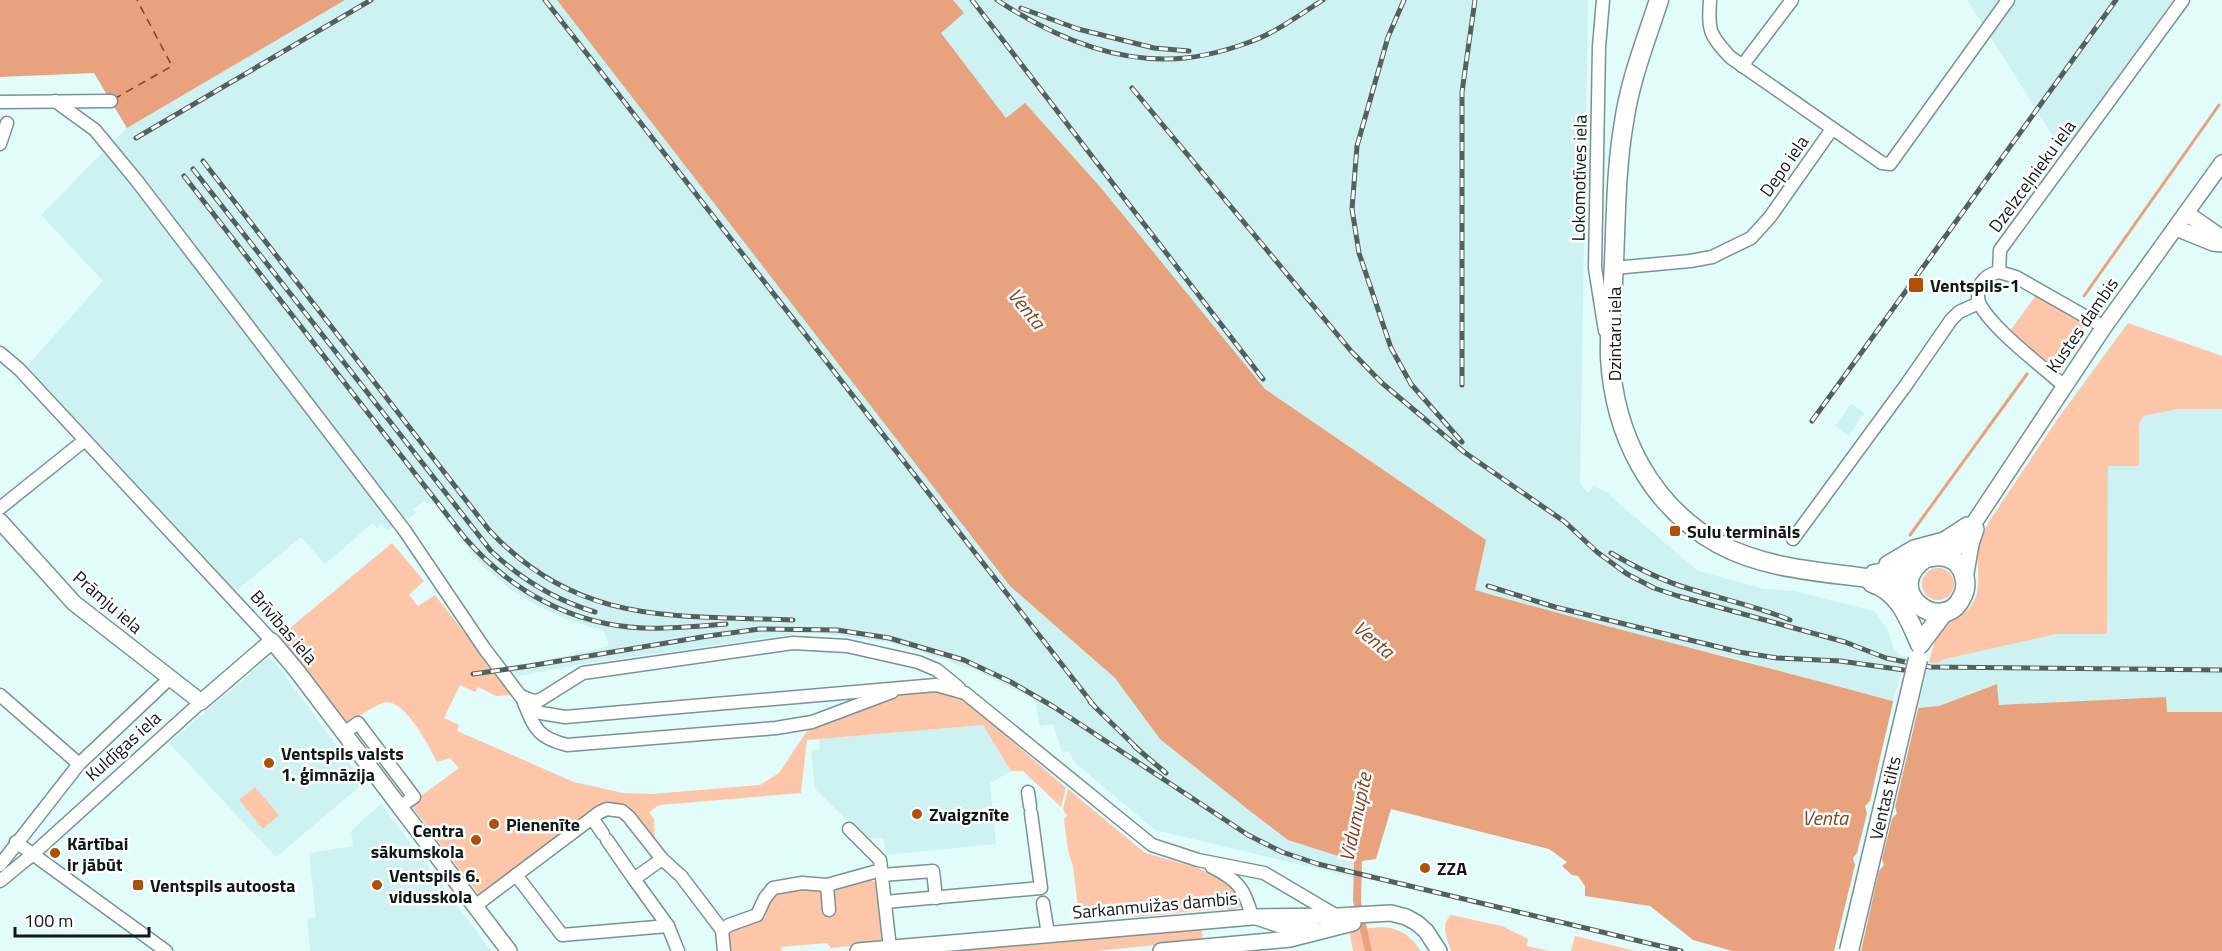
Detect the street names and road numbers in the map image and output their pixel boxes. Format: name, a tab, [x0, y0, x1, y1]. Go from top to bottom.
street label: Lokomotīves iela	[1564, 114, 1594, 242]
street label: Dzelzceļnieku iela	[1982, 114, 2082, 238]
street label: Depo iela	[1753, 130, 1815, 202]
street label: Kustes dambis	[2039, 272, 2125, 378]
street label: Dzintaru iela	[1601, 287, 1628, 381]
street label: Prāmju iela	[67, 564, 149, 640]
street label: Brīvības iela	[244, 584, 324, 670]
street label: Kuldīgas iela	[79, 705, 167, 787]
street label: Ventas tilts	[1862, 753, 1908, 843]
street label: Sarkanmuižas dambis	[1071, 884, 1239, 926]

